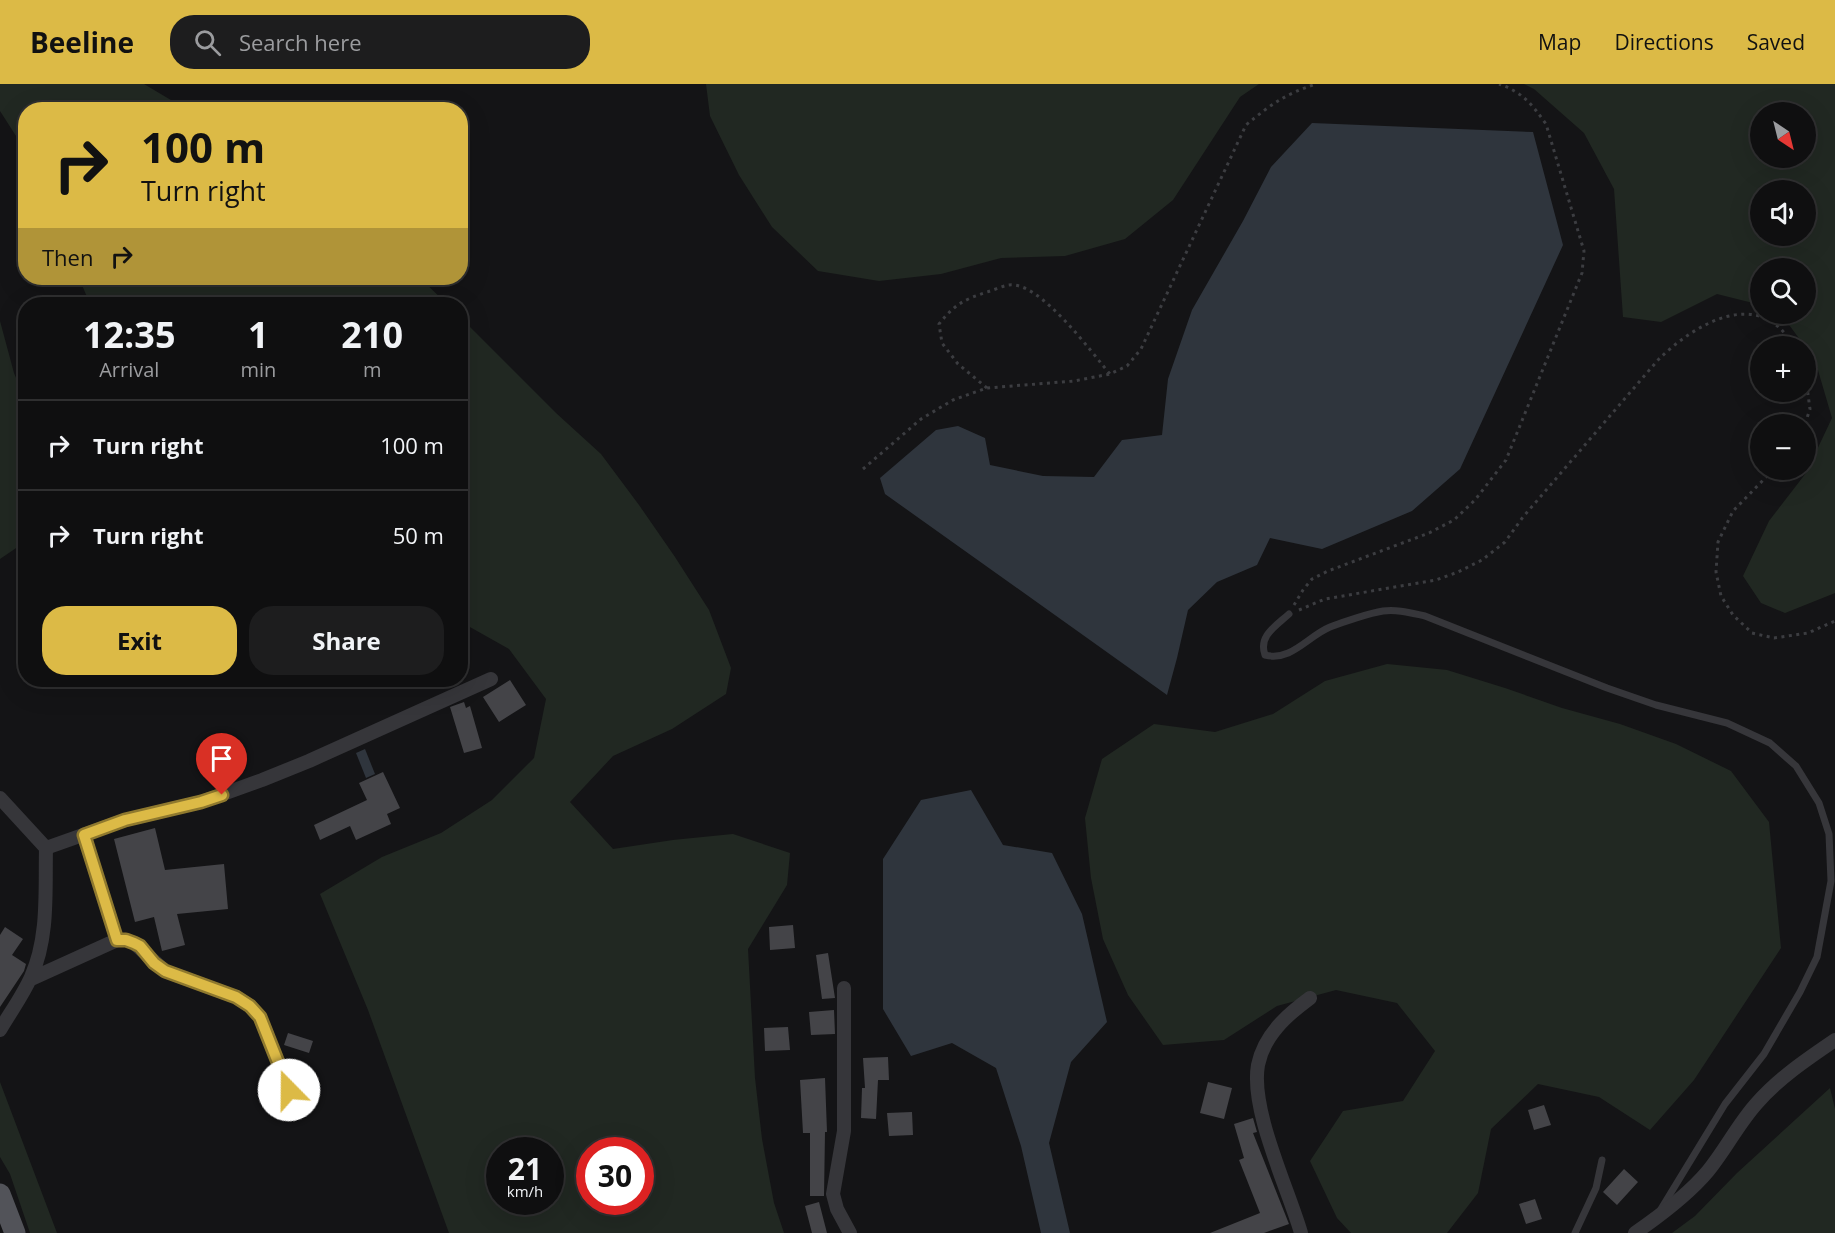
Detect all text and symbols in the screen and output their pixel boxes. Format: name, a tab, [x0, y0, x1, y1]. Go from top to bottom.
search box	[170, 15, 590, 69]
text: Beeline	[30, 23, 134, 61]
icon: search	[191, 26, 224, 59]
text: Search here	[239, 27, 362, 57]
text: Map	[1538, 28, 1581, 56]
text: Directions	[1614, 28, 1714, 56]
text: Saved	[1747, 28, 1805, 56]
north arrow	[1750, 102, 1816, 168]
map controls	[1750, 102, 1816, 480]
text: 100 m	[141, 118, 265, 175]
icon: right	[42, 126, 120, 204]
text: Turn right	[141, 172, 266, 209]
button: sound	[1750, 180, 1816, 246]
icon: right	[105, 240, 138, 273]
text: Then	[42, 242, 93, 272]
button: search	[1750, 258, 1816, 324]
text: 12:35	[83, 310, 176, 359]
text: 1	[248, 310, 269, 359]
text: 210	[341, 310, 403, 359]
button: +	[1750, 336, 1816, 402]
text: Arrival	[99, 356, 159, 383]
text: min	[240, 356, 276, 383]
text: m	[363, 356, 381, 383]
button: −	[1750, 414, 1816, 480]
icon: right	[42, 429, 75, 462]
text: Turn right	[93, 430, 204, 460]
text: 100 m	[380, 430, 444, 460]
icon: right	[42, 519, 75, 552]
text: Turn right	[93, 520, 204, 550]
text: 50 m	[393, 520, 444, 550]
button: Exit	[42, 606, 237, 675]
button: Share	[249, 606, 444, 675]
pin	[196, 733, 247, 795]
icon: arrive	[205, 742, 238, 775]
position arrow	[257, 1058, 321, 1122]
speed limit sign: 30	[576, 1137, 654, 1215]
text: 21	[508, 1148, 542, 1189]
text: km/h	[507, 1181, 543, 1201]

